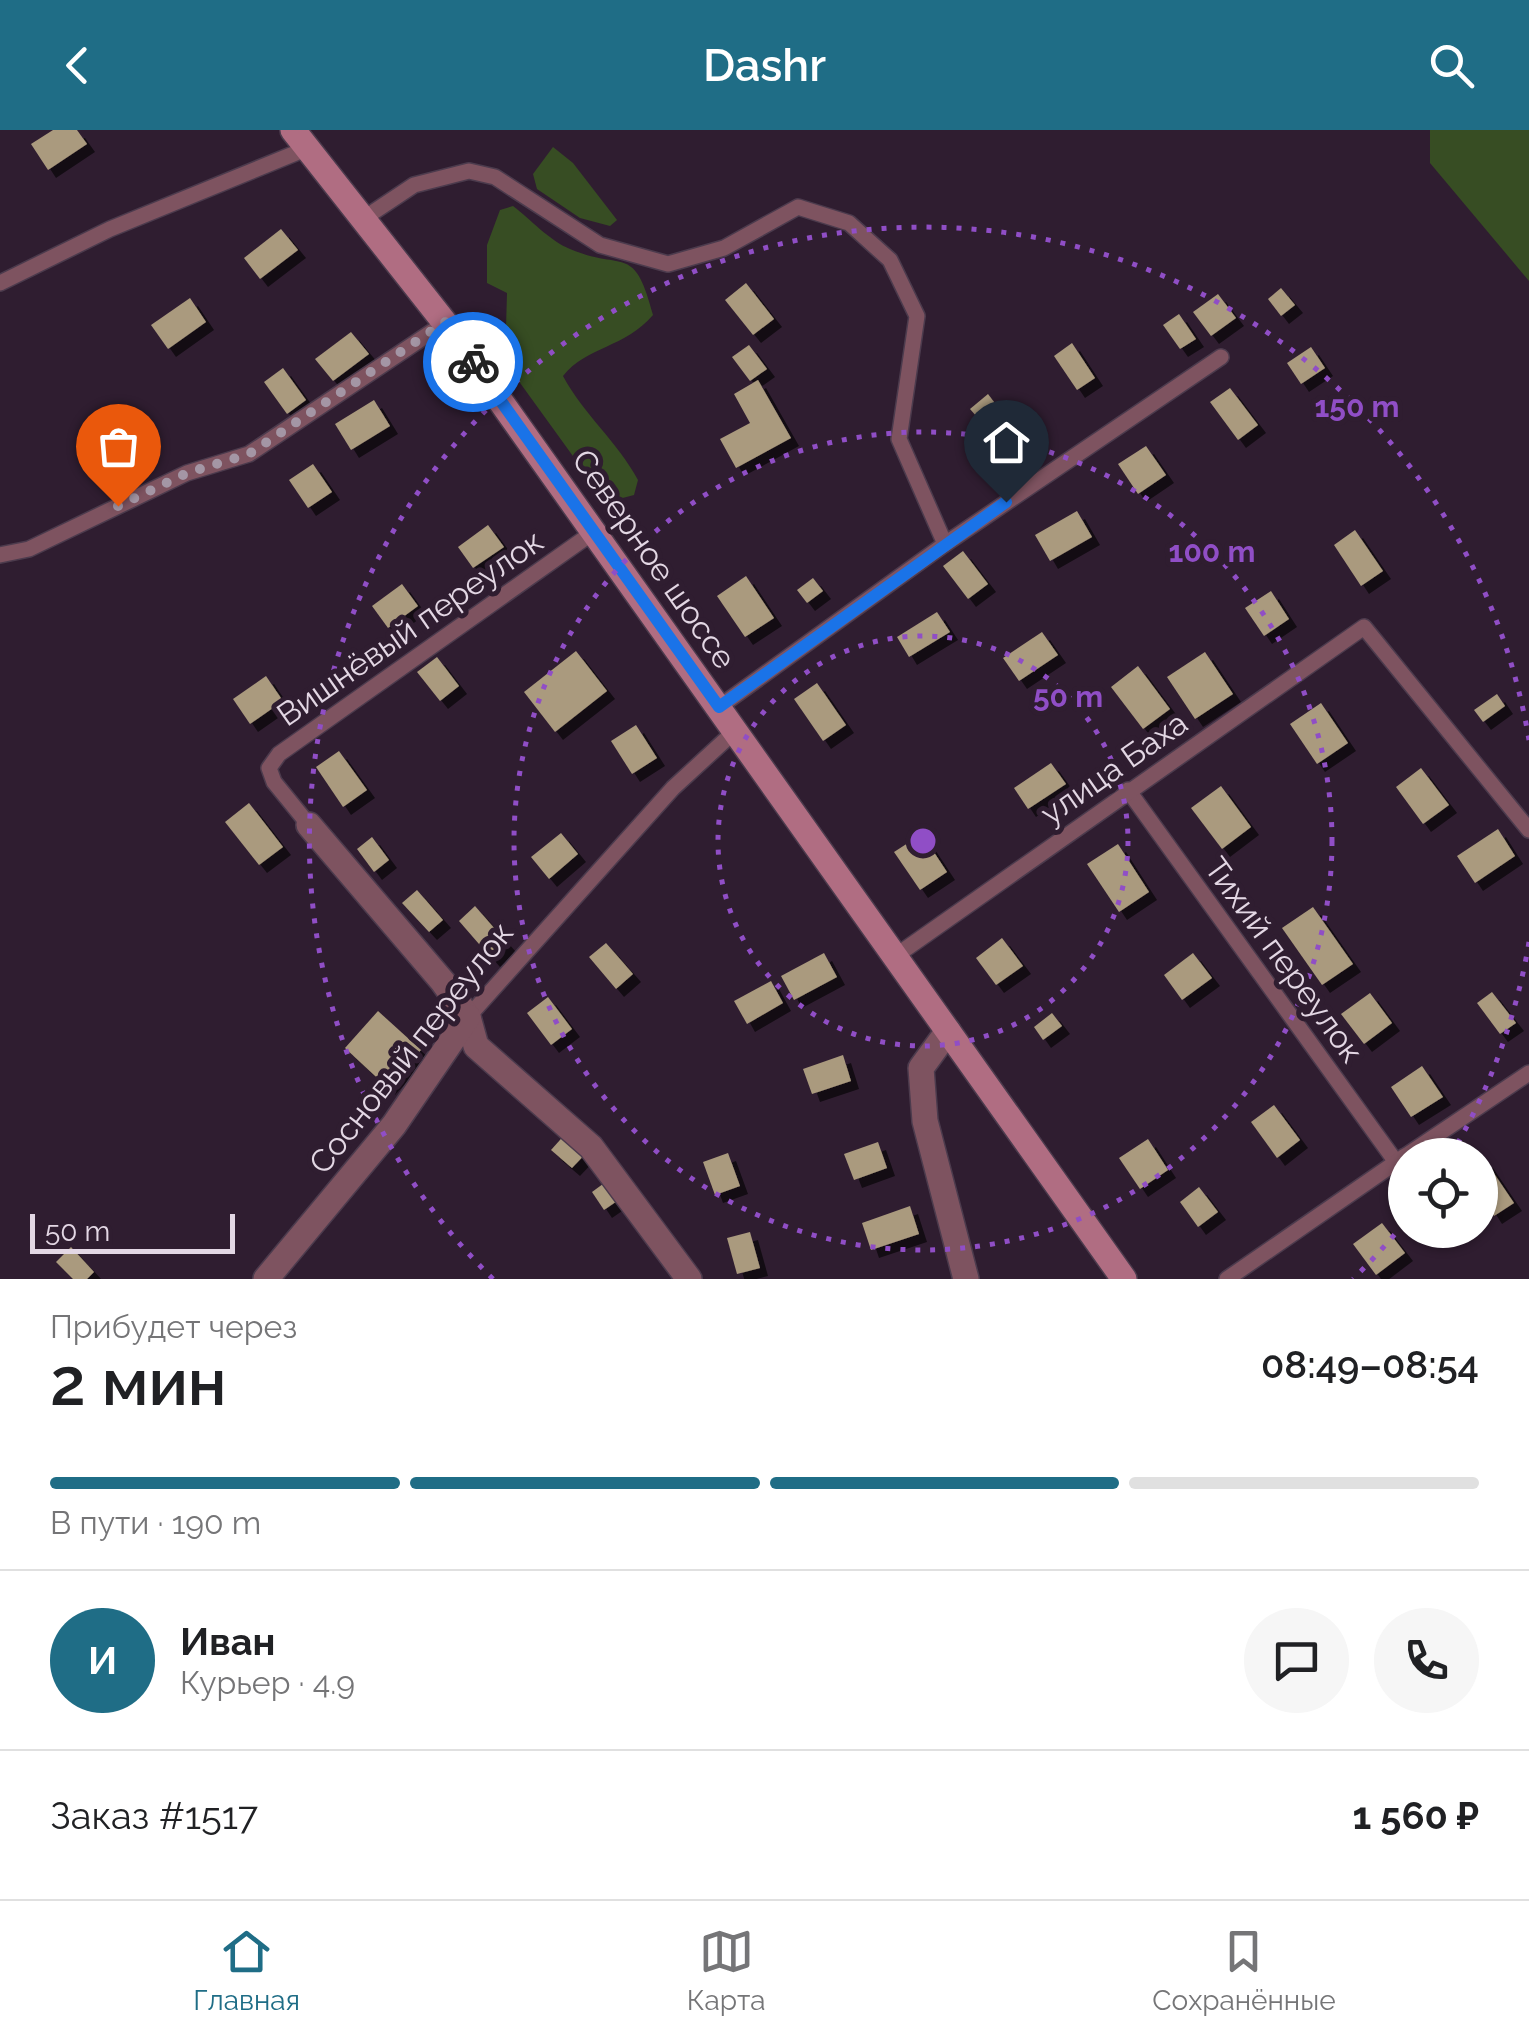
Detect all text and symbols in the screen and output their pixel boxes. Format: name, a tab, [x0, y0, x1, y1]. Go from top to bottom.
icon: back	[50, 38, 105, 93]
icon: search	[1424, 38, 1479, 93]
text: Dashr	[703, 39, 826, 92]
courier	[423, 312, 523, 412]
icon: bike	[446, 335, 501, 390]
text: 150 m	[1315, 389, 1400, 424]
pin	[964, 400, 1049, 503]
pin	[76, 404, 161, 507]
icon: home	[979, 415, 1034, 470]
icon: bag	[91, 419, 146, 474]
street label: Северное шоссе	[565, 442, 744, 675]
street label: Вишнёвый переулок	[270, 522, 550, 733]
text: 100 m	[1169, 534, 1255, 569]
text: 50 m	[1033, 679, 1103, 714]
street label: улица Баха	[1033, 704, 1194, 832]
centre of rings	[905, 823, 941, 859]
street label: Тихий переулок	[1198, 850, 1371, 1069]
street label: Сосновый переулок	[301, 915, 520, 1181]
map controls	[1388, 1138, 1498, 1248]
button: locate	[1388, 1138, 1498, 1248]
scale bar	[30, 1209, 235, 1254]
text: 50 m	[45, 1215, 110, 1248]
text: Прибудет через	[50, 1308, 297, 1345]
text: 08:49–08:54	[1261, 1342, 1479, 1387]
text: 2 мин	[50, 1344, 227, 1420]
text: В пути · 190 m	[50, 1504, 261, 1541]
button: chat	[1244, 1608, 1349, 1713]
button: phone	[1374, 1608, 1479, 1713]
text: Иван	[180, 1619, 275, 1664]
text: И	[88, 1638, 117, 1683]
text: Курьер · 4.9	[180, 1664, 355, 1701]
text: Заказ #1517	[50, 1793, 258, 1838]
text: 1 560 ₽	[1352, 1793, 1479, 1838]
tab: Главная	[193, 1924, 300, 2017]
tab: Карта	[687, 1924, 766, 2017]
tab: Сохранённые	[1152, 1924, 1336, 2017]

